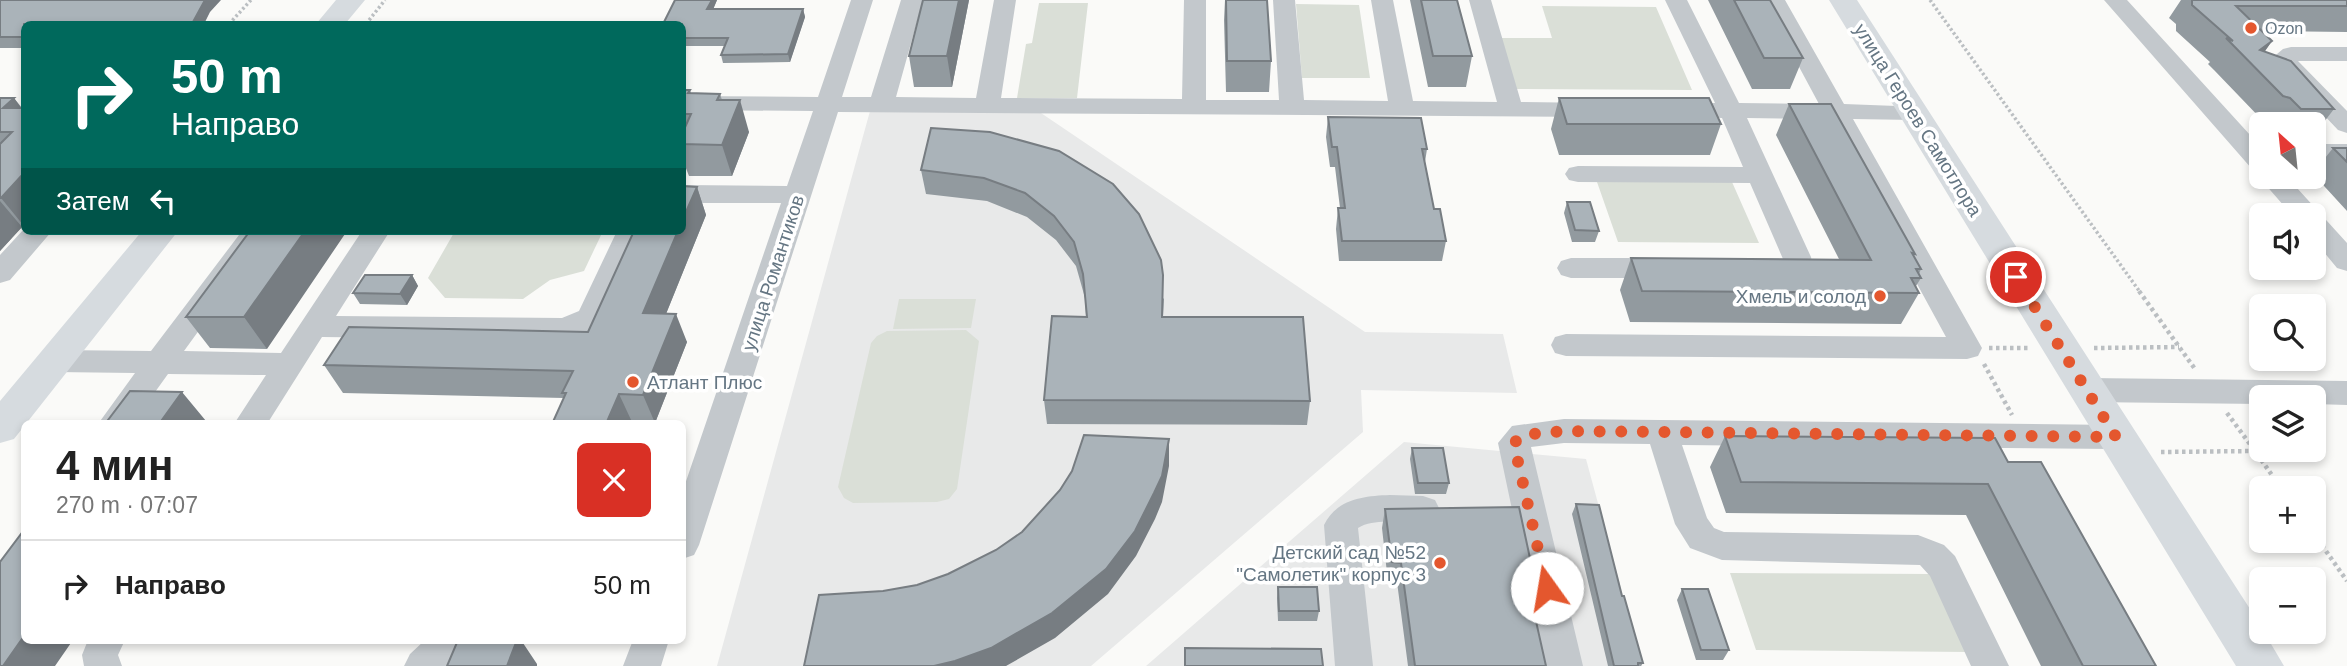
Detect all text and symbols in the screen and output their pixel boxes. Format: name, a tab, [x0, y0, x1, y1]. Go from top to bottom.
street label: улица Героев Самотлора	[1850, 20, 1986, 221]
marker: Ozon	[2243, 20, 2259, 36]
place label: Ozon	[2265, 20, 2303, 37]
icon: right	[56, 49, 147, 140]
text: 50 m	[171, 49, 283, 103]
text: Направо	[171, 106, 299, 142]
north arrow	[2249, 112, 2326, 189]
map controls	[2249, 112, 2326, 644]
icon: left	[144, 182, 182, 220]
text: Затем	[56, 186, 130, 216]
street label: улица Романтиков	[738, 192, 808, 354]
button: sound	[2249, 203, 2326, 280]
pin	[1986, 247, 2046, 307]
icon: arrive	[1997, 258, 2035, 296]
place label: Хмель и солод	[1736, 286, 1866, 307]
marker: Хмель и солод	[1872, 288, 1888, 304]
button: search	[2249, 294, 2326, 371]
place label: Атлант Плюс	[647, 372, 762, 393]
marker: Атлант Плюс	[625, 374, 641, 390]
button: layers	[2249, 385, 2326, 462]
text: 4 мин	[56, 442, 173, 489]
button: close	[577, 443, 651, 517]
button: +	[2249, 476, 2326, 553]
text: 270 m · 07:07	[56, 492, 198, 518]
place label: Детский сад №52 "Самолетик" корпус 3	[1236, 542, 1426, 585]
position arrow	[1510, 551, 1584, 625]
marker: Детский сад №52 "Самолетик" корпус 3	[1432, 555, 1448, 571]
icon: right	[56, 567, 94, 605]
button: −	[2249, 567, 2326, 644]
text: Направо	[115, 570, 226, 600]
text: 50 m	[593, 570, 651, 600]

